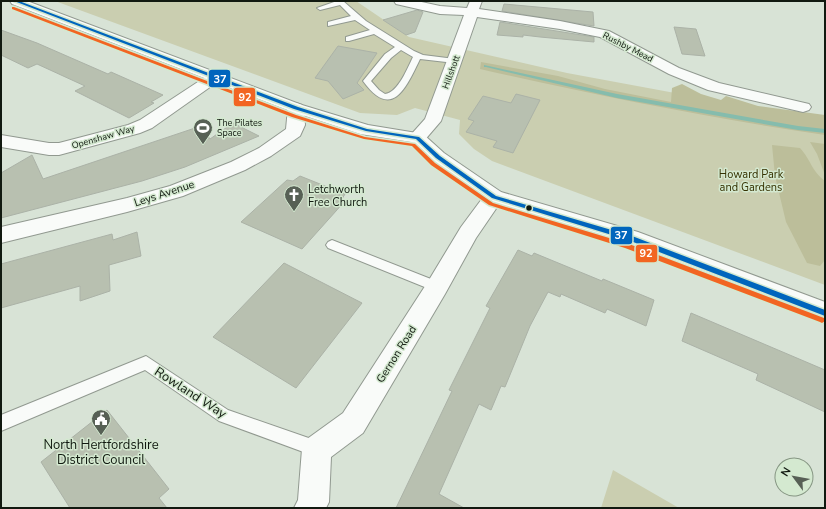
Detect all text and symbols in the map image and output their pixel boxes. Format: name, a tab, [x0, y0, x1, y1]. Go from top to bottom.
street label: Rushby Mead	[601, 29, 655, 65]
street label: Hillshott	[439, 53, 463, 90]
line badge: 37	[208, 69, 231, 88]
text: 37	[213, 72, 227, 87]
line badge: 92	[233, 87, 256, 107]
text: 92	[238, 90, 252, 105]
sports icon: The Pilates Space	[192, 117, 214, 145]
place label: The Pilates Space	[217, 117, 262, 139]
street label: Openshaw Way	[70, 122, 136, 152]
park label: Howard Park and Gardens	[719, 167, 784, 195]
street label: Leys Avenue	[132, 177, 196, 210]
place label: Letchworth Free Church	[308, 182, 367, 210]
church icon: Letchworth Free Church	[283, 184, 305, 212]
unlabelled marker	[524, 203, 534, 213]
line badge: 37	[610, 226, 633, 245]
text: 37	[614, 228, 628, 243]
line badge: 92	[635, 244, 658, 263]
text: 92	[639, 246, 653, 261]
street label: Gernon Road	[373, 323, 420, 386]
street label: Rowland Way	[151, 363, 230, 423]
public building icon: North Hertfordshire District Council	[90, 408, 112, 436]
place label: North Hertfordshire District Council	[43, 436, 159, 469]
north arrow	[774, 457, 814, 497]
text: N	[777, 464, 794, 479]

